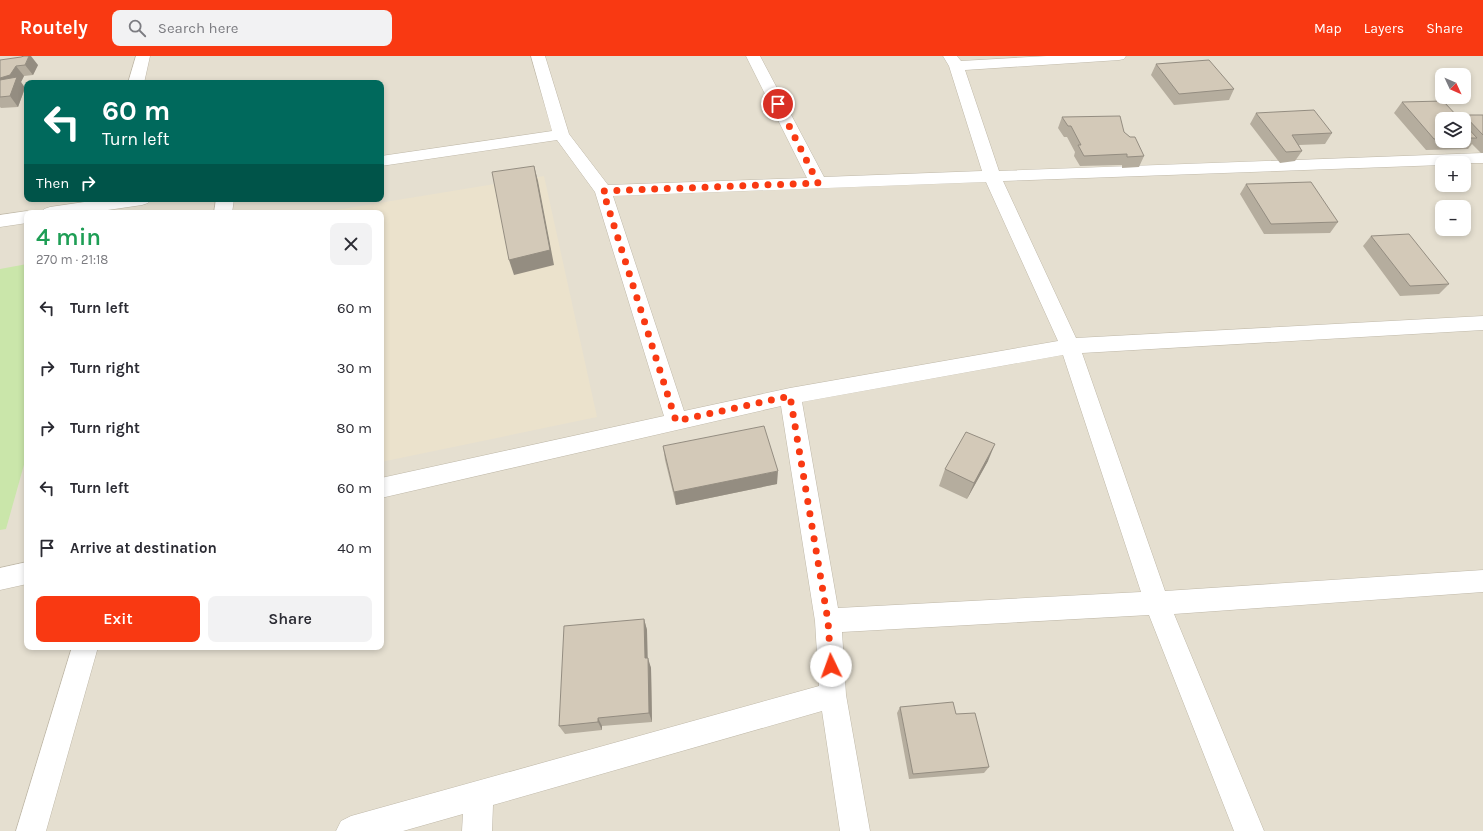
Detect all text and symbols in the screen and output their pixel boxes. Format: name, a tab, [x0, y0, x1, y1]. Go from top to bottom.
search box	[112, 10, 392, 46]
text: Routely	[20, 17, 88, 39]
icon: search	[126, 17, 148, 39]
text: Search here	[158, 19, 239, 37]
text: Map	[1314, 20, 1342, 37]
text: Layers	[1364, 20, 1404, 37]
text: Share	[1426, 20, 1463, 37]
north arrow	[1435, 68, 1471, 104]
map controls	[1435, 68, 1471, 236]
pin	[761, 87, 795, 121]
icon: arrive	[767, 93, 789, 115]
text: 60 m	[102, 94, 170, 127]
icon: left	[36, 96, 88, 148]
button: layers	[1435, 112, 1471, 148]
text: Turn left	[102, 128, 170, 150]
button: +	[1435, 156, 1471, 192]
icon: right	[77, 172, 99, 194]
text: Then	[36, 174, 69, 192]
button: −	[1435, 200, 1471, 236]
text: 4 min	[36, 223, 101, 251]
button: close	[330, 223, 372, 265]
text: 270 m · 21:18	[36, 252, 108, 267]
icon: left	[36, 297, 58, 319]
text: Turn left	[70, 299, 129, 317]
text: 60 m	[337, 299, 372, 317]
icon: right	[36, 357, 58, 379]
text: Turn right	[70, 359, 140, 377]
text: 30 m	[337, 359, 372, 377]
icon: right	[36, 417, 58, 439]
text: Turn right	[70, 419, 140, 437]
text: 80 m	[336, 419, 372, 437]
icon: left	[36, 477, 58, 499]
text: Turn left	[70, 479, 129, 497]
text: 60 m	[337, 479, 372, 497]
icon: arrive	[36, 537, 58, 559]
text: Arrive at destination	[70, 539, 217, 557]
text: 40 m	[337, 539, 372, 557]
button: Exit	[36, 596, 200, 642]
button: Share	[208, 596, 372, 642]
position arrow	[810, 645, 852, 687]

